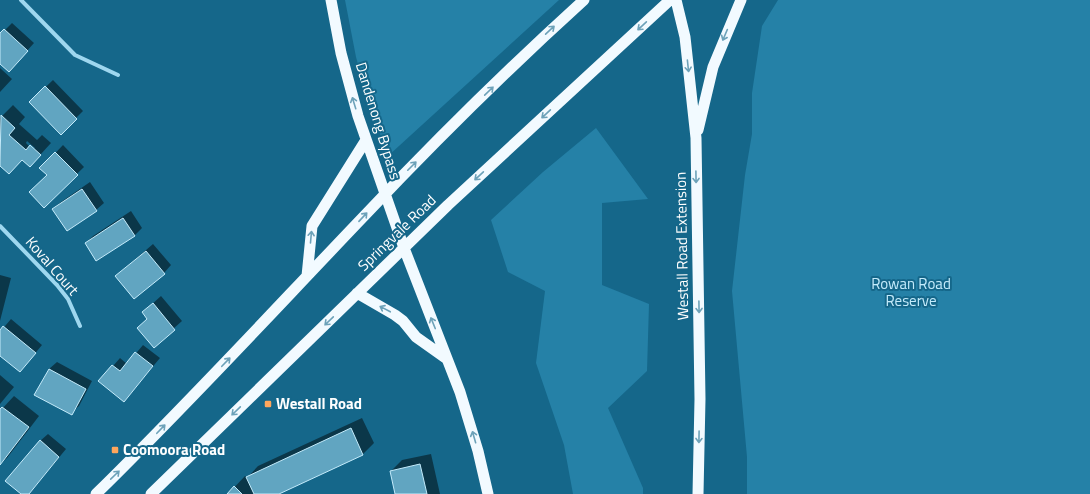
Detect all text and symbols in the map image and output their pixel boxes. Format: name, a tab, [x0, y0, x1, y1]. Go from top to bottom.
one-way arrow	[636, 22, 647, 31]
one-way arrow	[545, 26, 555, 35]
one-way arrow	[721, 29, 728, 41]
street label: Dandenong Bypass	[350, 59, 407, 182]
one-way arrow	[684, 59, 692, 72]
one-way arrow	[484, 86, 494, 95]
one-way arrow	[350, 96, 357, 109]
one-way arrow	[541, 110, 551, 119]
one-way arrow	[407, 162, 417, 171]
one-way arrow	[692, 170, 700, 183]
one-way arrow	[474, 171, 484, 181]
street label: Westall Road Extension	[669, 172, 694, 320]
street label: Springvale Road	[352, 189, 441, 276]
one-way arrow	[358, 212, 368, 222]
street label: Koval Court	[20, 231, 85, 301]
one-way arrow	[307, 231, 314, 244]
park label: Rowan Road Reserve	[871, 272, 951, 312]
one-way arrow	[695, 300, 703, 313]
one-way arrow	[379, 305, 391, 313]
one-way arrow	[324, 316, 334, 325]
one-way arrow	[429, 318, 437, 330]
one-way arrow	[221, 357, 231, 367]
place label: Westall Road	[276, 392, 362, 415]
marker: Westall Road	[263, 399, 273, 409]
one-way arrow	[231, 406, 241, 416]
one-way arrow	[156, 424, 166, 434]
one-way arrow	[695, 430, 703, 443]
one-way arrow	[470, 431, 477, 444]
place label: Coomoora Road	[123, 438, 225, 461]
marker: Coomoora Road	[110, 445, 120, 455]
one-way arrow	[110, 471, 120, 480]

